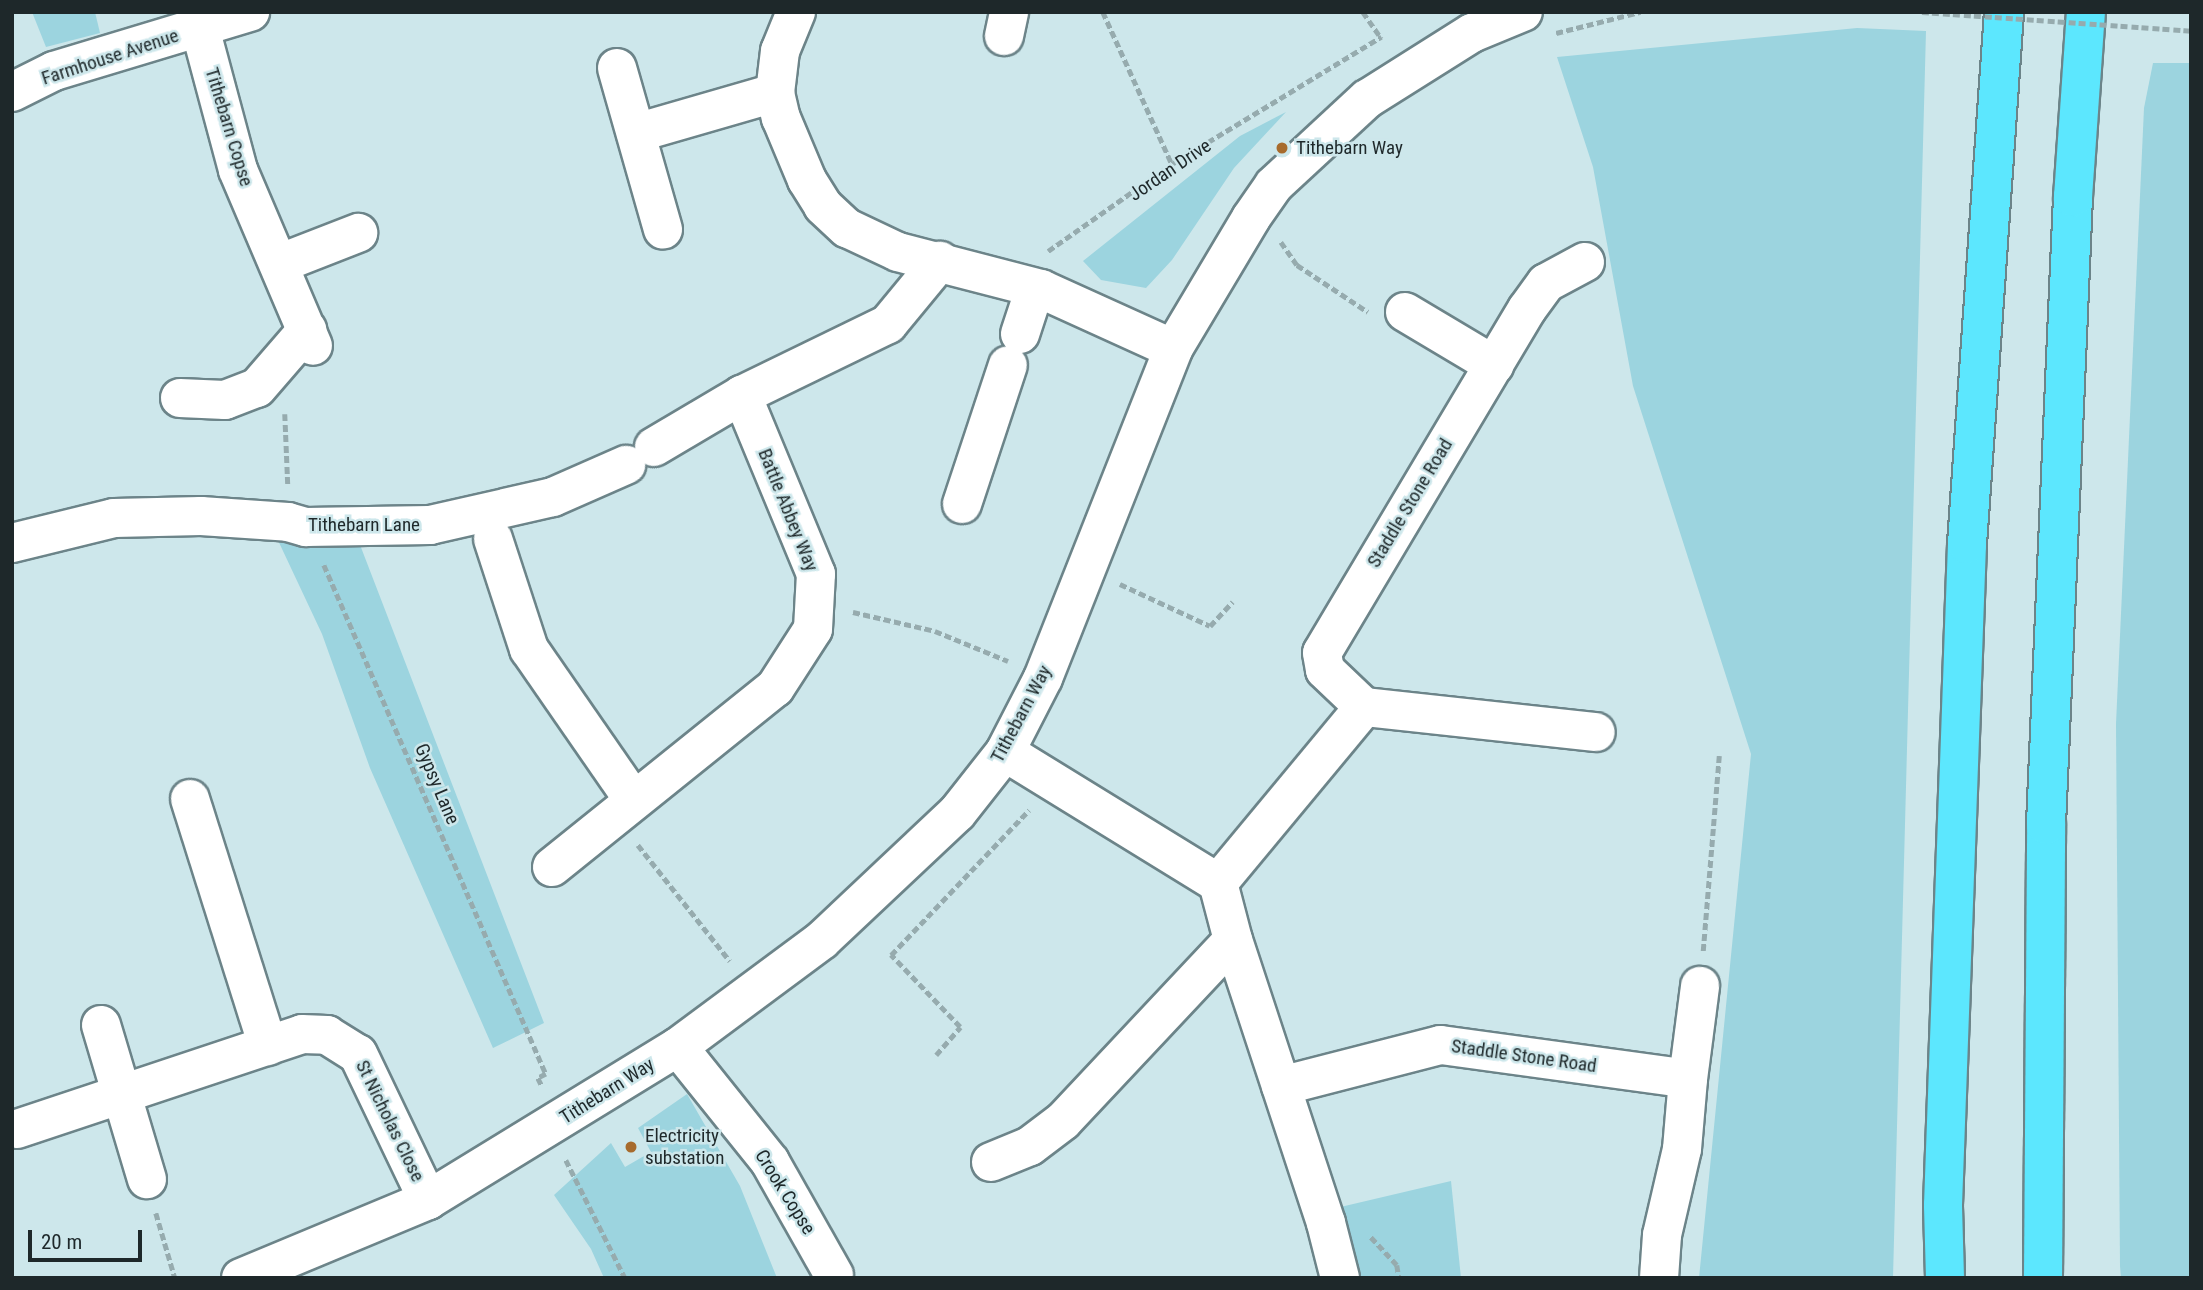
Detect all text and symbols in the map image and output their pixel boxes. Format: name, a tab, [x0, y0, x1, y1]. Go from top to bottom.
street label: Farmhouse Avenue	[39, 24, 181, 90]
street label: Tithebarn Copse	[200, 65, 258, 189]
street label: Jordan Drive	[1125, 134, 1215, 206]
place label: Tithebarn Way	[1296, 137, 1403, 159]
marker: Tithebarn Way	[1274, 140, 1290, 156]
street label: Staddle Stone Road	[1363, 434, 1457, 572]
street label: Battle Abbey Way	[753, 445, 823, 575]
street label: Tithebarn Lane	[308, 514, 420, 536]
street label: Tithebarn Way	[986, 661, 1056, 767]
street label: Gypsy Lane	[410, 740, 464, 828]
street label: Staddle Stone Road	[1450, 1035, 1598, 1077]
street label: Tithebarn Way	[556, 1053, 658, 1129]
street label: St Nicholas Close	[351, 1057, 429, 1185]
place label: Electricity substation	[645, 1125, 724, 1169]
marker: Electricity substation	[623, 1139, 639, 1155]
street label: Crook Copse	[750, 1145, 820, 1239]
scale bar	[32, 1216, 145, 1260]
text: 20 m	[41, 1230, 82, 1254]

